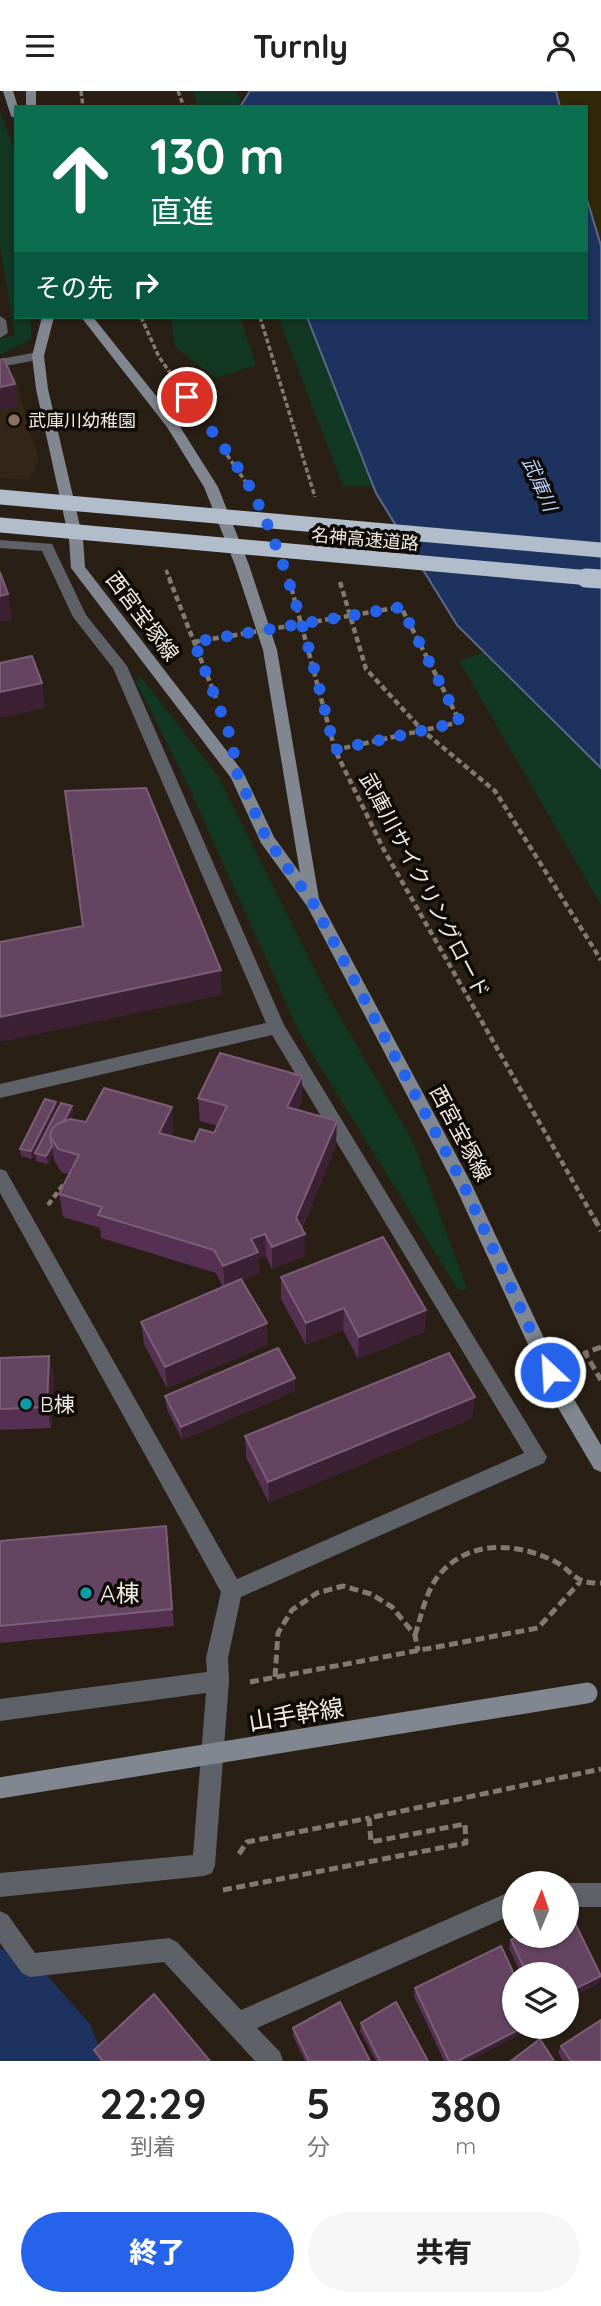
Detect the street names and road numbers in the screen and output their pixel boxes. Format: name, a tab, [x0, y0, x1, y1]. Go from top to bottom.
street label: 名神高速道路	[310, 523, 420, 555]
street label: 西宮宝塚線	[101, 566, 185, 666]
street label: 武庫川サイクリングロード	[354, 768, 496, 1002]
street label: 西宮宝塚線	[425, 1081, 497, 1185]
street label: 山手幹線	[246, 1692, 346, 1736]

